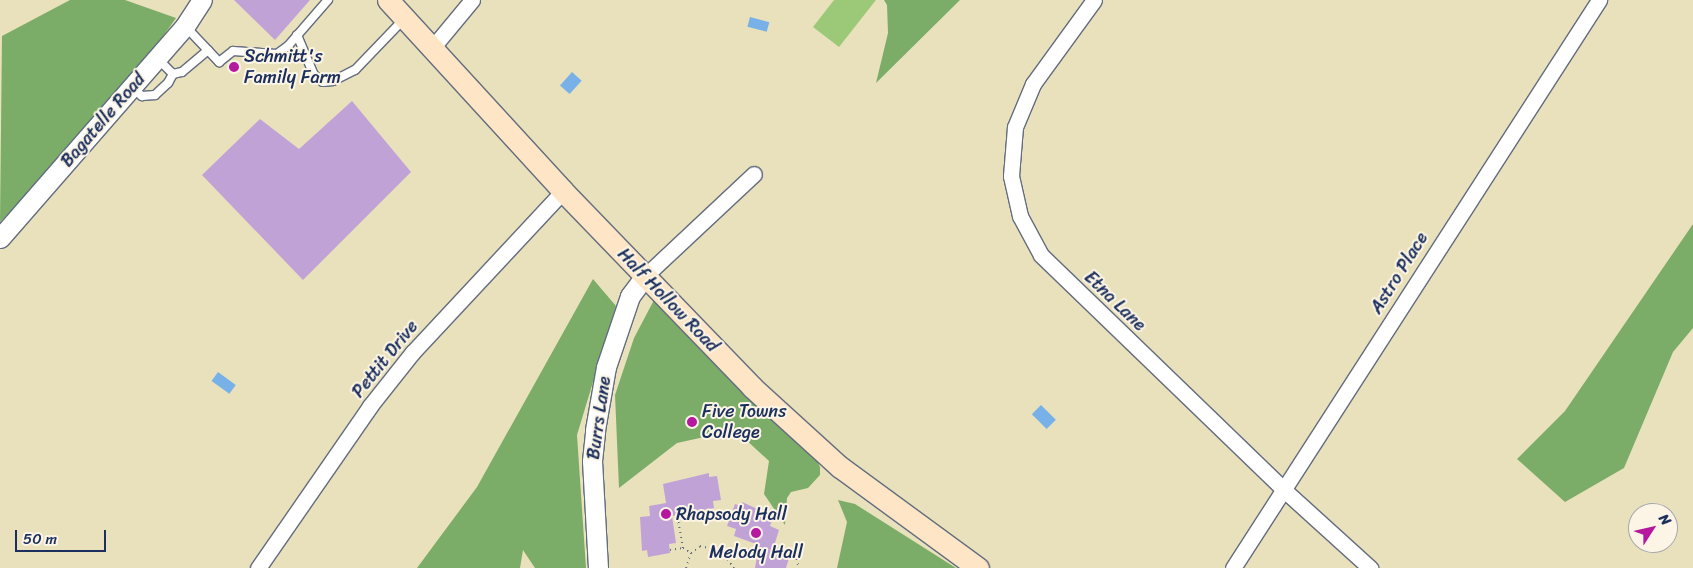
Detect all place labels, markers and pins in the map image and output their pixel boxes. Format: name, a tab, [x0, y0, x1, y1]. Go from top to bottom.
place label: Schmitt's Family Farm	[244, 46, 341, 88]
marker: Schmitt's Family Farm	[228, 61, 240, 73]
place label: Five Towns College	[702, 401, 786, 444]
marker: Five Towns College	[686, 416, 698, 428]
place label: Rhapsody Hall	[676, 503, 787, 525]
marker: Rhapsody Hall	[660, 508, 672, 520]
marker: Melody Hall	[750, 527, 762, 539]
place label: Melody Hall	[709, 541, 803, 563]

